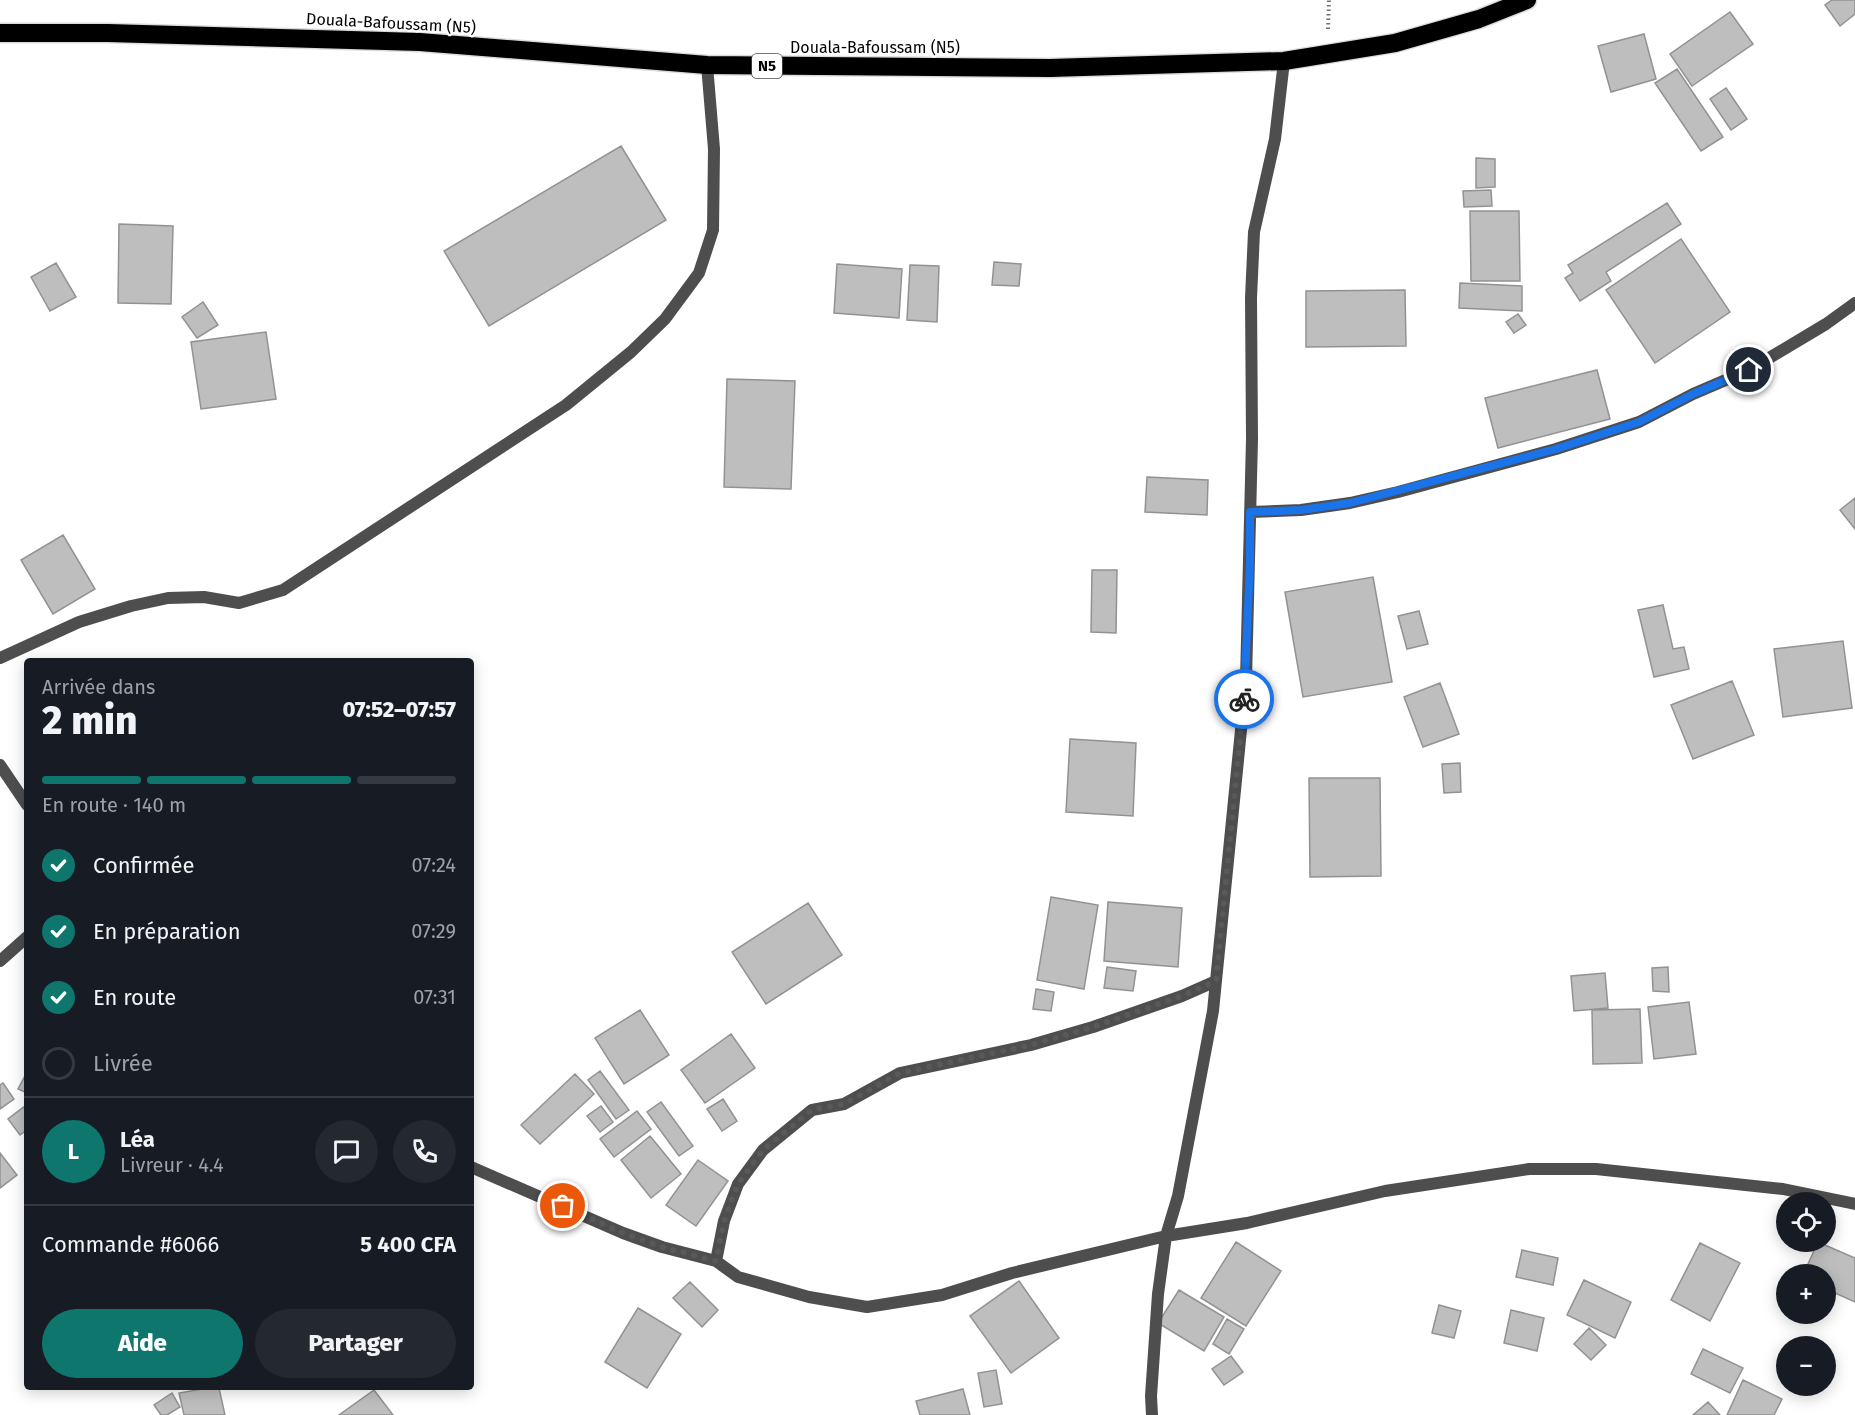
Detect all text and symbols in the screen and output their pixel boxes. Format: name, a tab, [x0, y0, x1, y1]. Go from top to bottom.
street label: Douala-Bafoussam (N5)	[306, 9, 476, 37]
street label: Douala-Bafoussam (N5)	[790, 38, 960, 57]
road number: N5	[752, 54, 782, 78]
pin	[1723, 344, 1774, 395]
icon: home	[1732, 353, 1765, 386]
courier	[1214, 669, 1274, 729]
text: Arrivée dans	[42, 675, 155, 699]
icon: bike	[1228, 683, 1261, 716]
text: 07:52–07:57	[342, 696, 456, 723]
text: 2 min	[42, 698, 138, 744]
text: En route · 140 m	[42, 793, 186, 817]
icon: check	[42, 849, 75, 882]
text: Confirmée	[93, 852, 195, 879]
text: 07:24	[412, 853, 456, 877]
icon: check	[42, 915, 75, 948]
text: En préparation	[93, 918, 241, 945]
text: 07:29	[411, 919, 456, 943]
icon: check	[42, 981, 75, 1014]
text: En route	[93, 984, 176, 1011]
text: 07:31	[413, 985, 456, 1009]
text: Livrée	[93, 1050, 153, 1077]
button: chat	[315, 1120, 378, 1183]
button: phone	[393, 1120, 456, 1183]
text: Léa	[120, 1126, 155, 1153]
text: L	[68, 1138, 79, 1165]
text: Livreur · 4.4	[120, 1153, 224, 1177]
pin	[537, 1180, 588, 1231]
icon: bag	[546, 1189, 579, 1222]
map controls	[1776, 1192, 1836, 1396]
button: locate	[1776, 1192, 1836, 1252]
text: Commande #6066	[42, 1231, 219, 1258]
text: 5 400 CFA	[360, 1231, 456, 1258]
button: +	[1776, 1264, 1836, 1324]
button: Aide	[42, 1309, 243, 1378]
button: Partager	[255, 1309, 456, 1378]
button: −	[1776, 1336, 1836, 1396]

